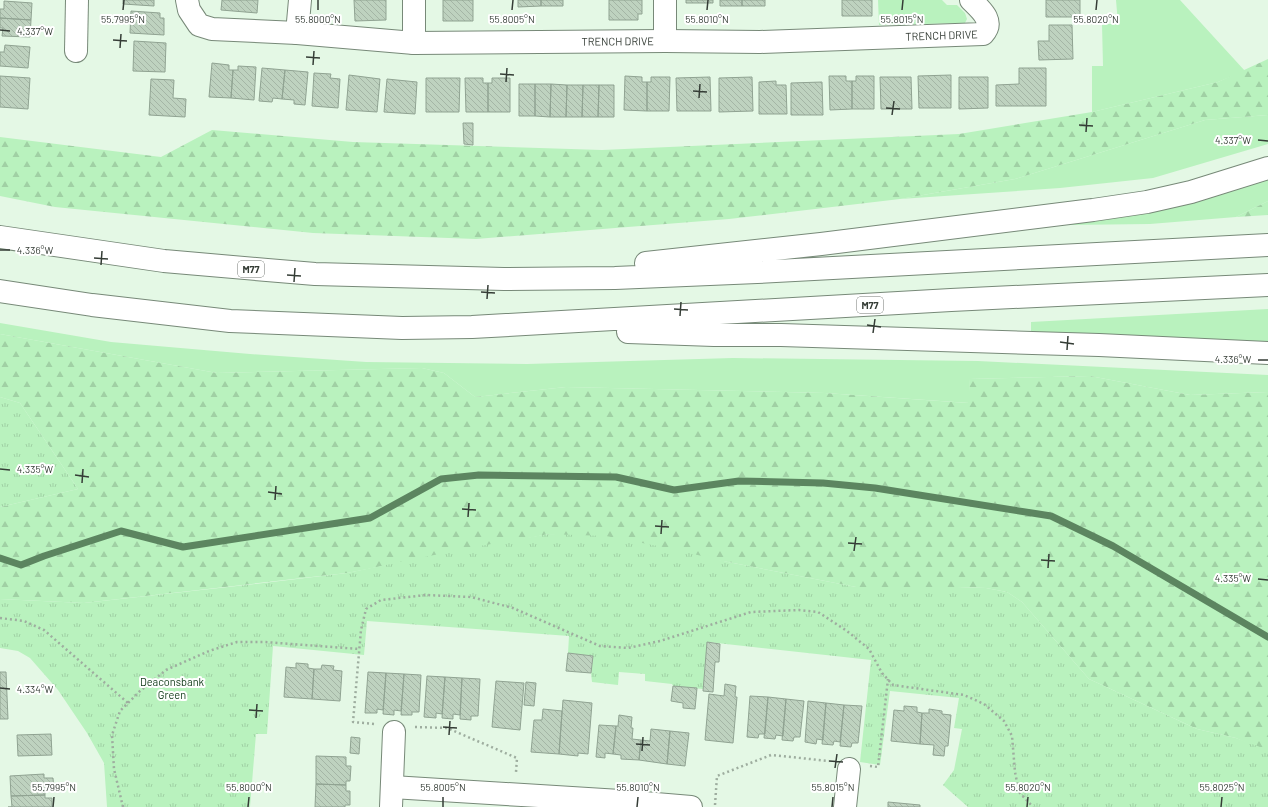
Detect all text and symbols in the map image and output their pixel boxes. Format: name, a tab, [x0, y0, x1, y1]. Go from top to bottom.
text: 55.7995°N	[101, 13, 145, 25]
text: 55.8000°N	[295, 13, 341, 25]
text: 55.8005°N	[489, 13, 535, 25]
text: 55.8010°N	[685, 13, 729, 25]
text: 55.8015°N	[881, 13, 923, 25]
text: 55.8020°N	[1073, 13, 1119, 25]
text: 4.337°W	[17, 25, 53, 37]
street label: TRENCH DRIVE	[905, 27, 978, 43]
street label: TRENCH DRIVE	[581, 34, 654, 48]
text: 4.337°W	[1215, 134, 1251, 146]
text: 4.336°W	[17, 244, 53, 256]
road number: M77	[238, 261, 264, 277]
road number: M77	[857, 297, 883, 313]
text: 4.336°W	[1215, 353, 1251, 365]
text: 4.335°W	[17, 463, 53, 475]
text: 4.335°W	[1215, 572, 1251, 584]
park label: Deaconsbank Green	[140, 675, 205, 701]
text: 4.334°W	[17, 683, 54, 695]
text: 55.7995°N	[32, 781, 76, 793]
text: 55.8000°N	[226, 781, 272, 793]
text: 55.8005°N	[420, 781, 466, 793]
text: 55.8010°N	[616, 781, 660, 793]
text: 55.8015°N	[812, 781, 854, 793]
text: 55.8020°N	[1005, 781, 1051, 793]
text: 55.8025°N	[1200, 781, 1245, 793]

